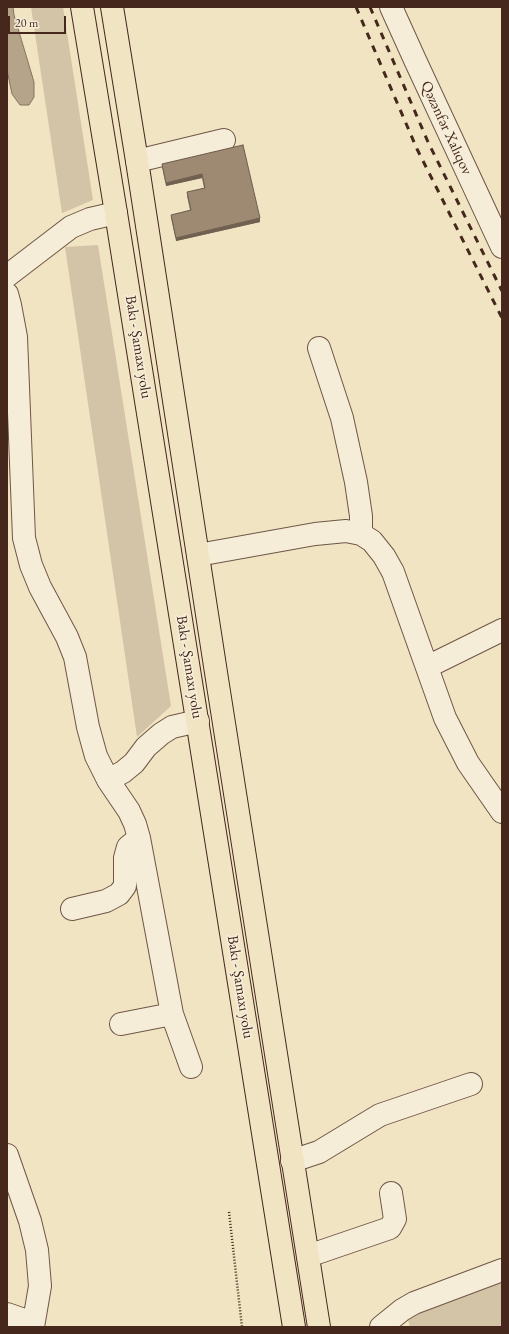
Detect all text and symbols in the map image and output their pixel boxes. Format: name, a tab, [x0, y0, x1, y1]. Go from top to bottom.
scale bar	[10, 8, 68, 34]
text: 20 m	[15, 15, 38, 31]
street label: Qəzənfər Xalıqov	[416, 78, 476, 178]
street label: Bakı - Şamaxı yolu	[121, 294, 155, 400]
street label: Bakı - Şamaxı yolu	[172, 614, 206, 720]
street label: Bakı - Şamaxı yolu	[223, 934, 257, 1040]

